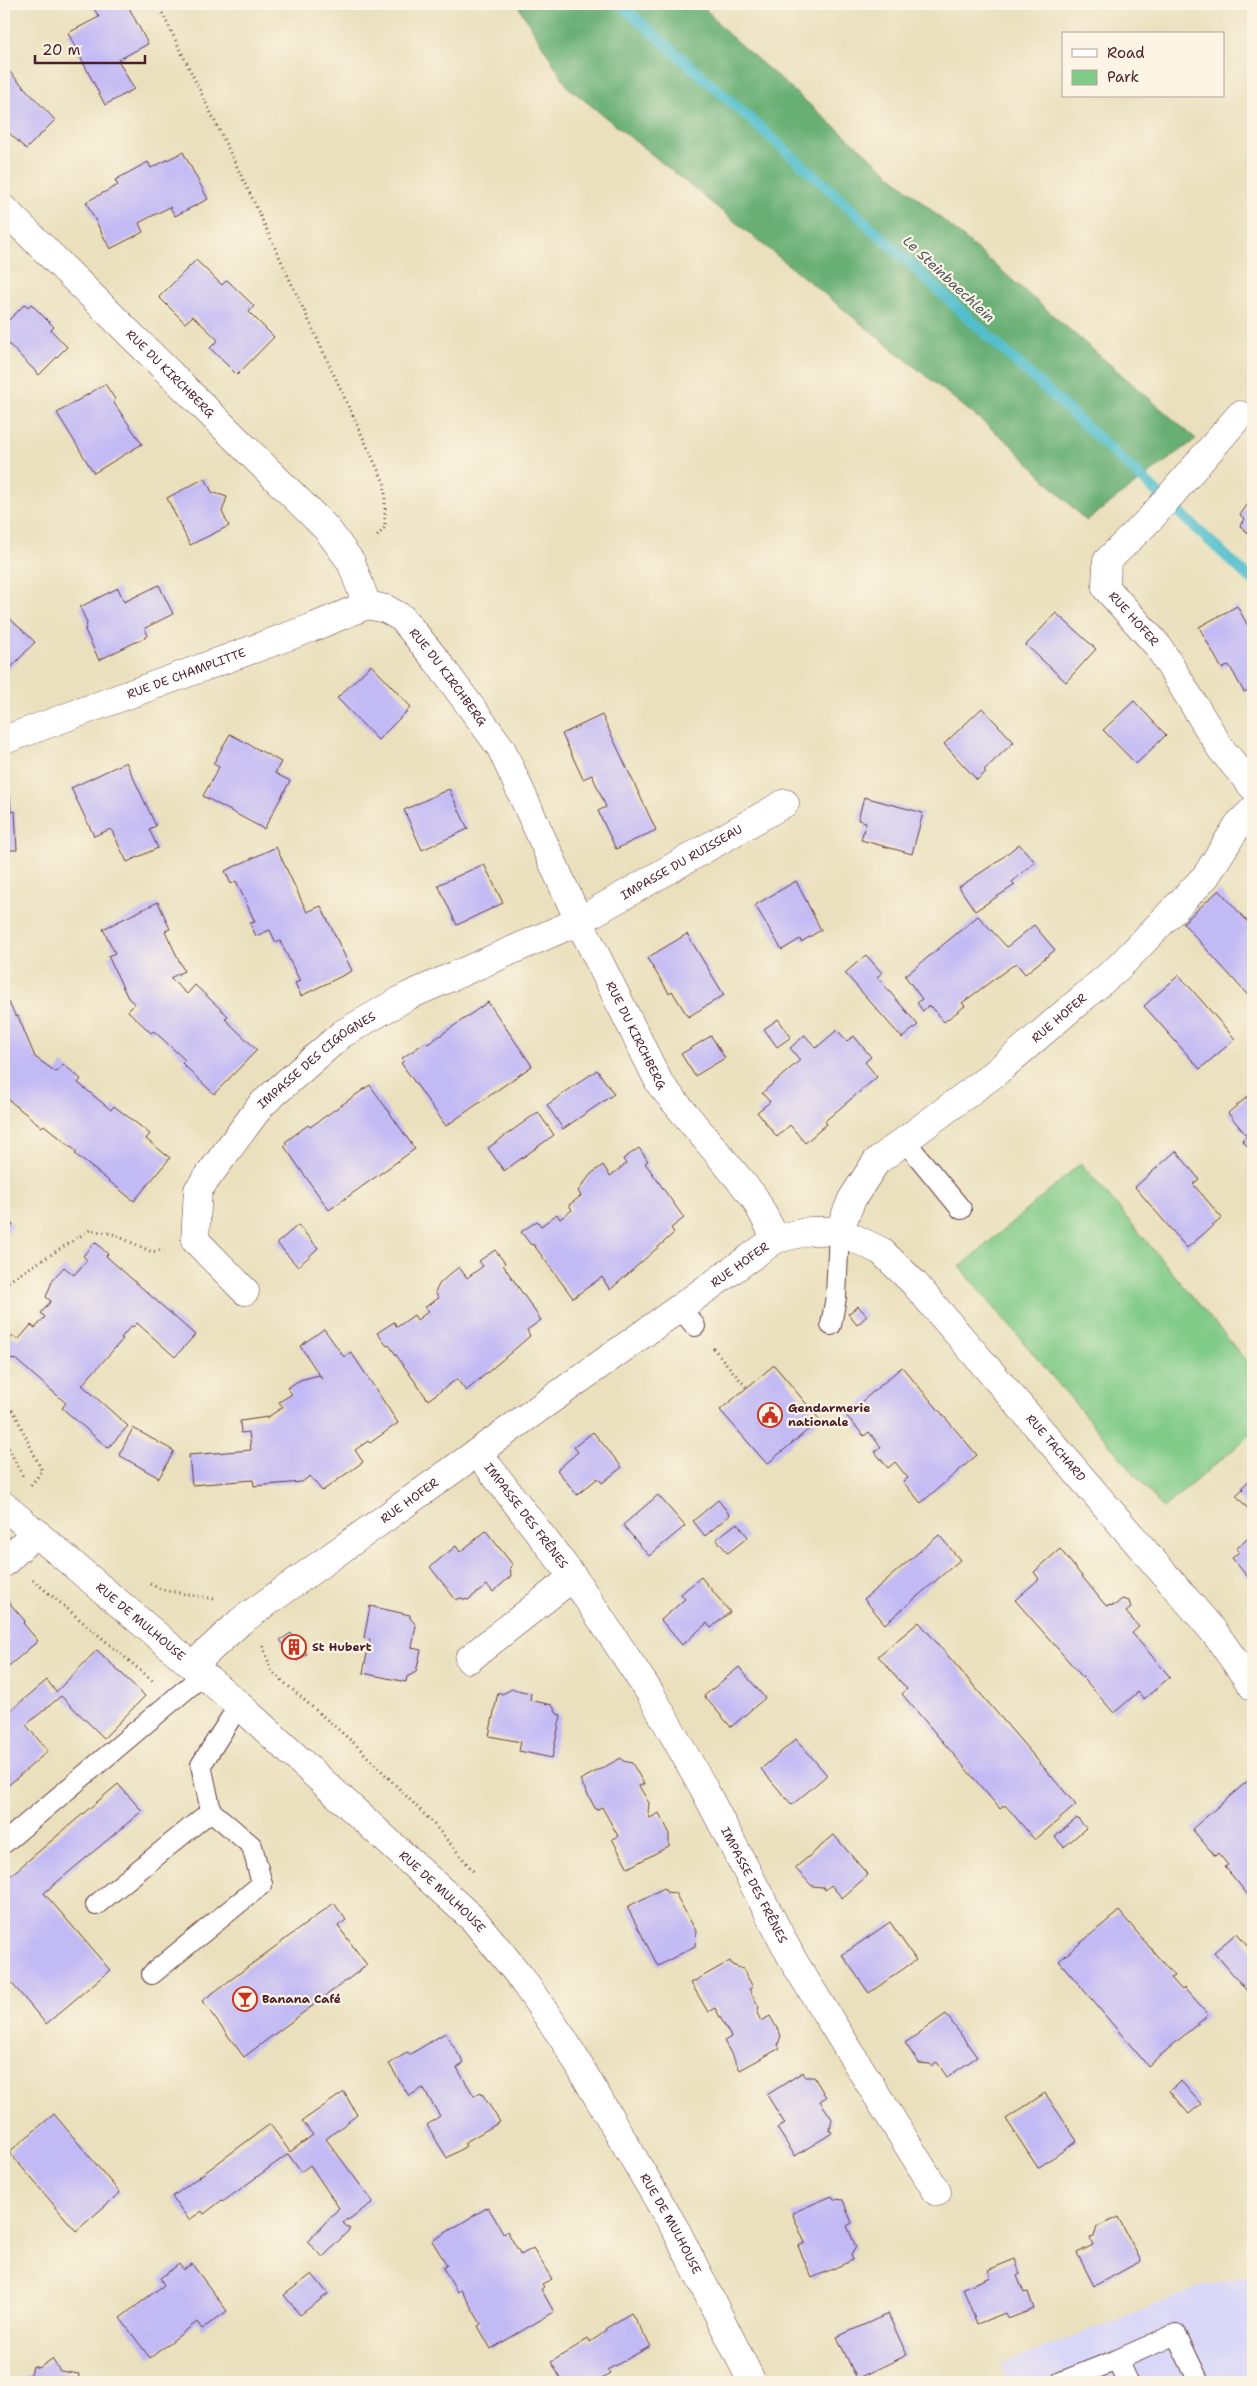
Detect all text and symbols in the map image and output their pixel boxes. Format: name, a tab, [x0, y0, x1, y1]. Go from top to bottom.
scale bar	[35, 32, 145, 64]
legend	[1062, 32, 1224, 98]
text: 20 m	[42, 40, 81, 60]
text: Road	[1107, 43, 1145, 63]
text: Park	[1107, 67, 1139, 87]
water label: Le Steinbaechlein	[899, 232, 999, 326]
street label: RUE DU KIRCHBERG	[122, 326, 218, 421]
street label: RUE HOFER	[1105, 588, 1162, 649]
street label: RUE DU KIRCHBERG	[406, 625, 490, 729]
street label: RUE DE CHAMPLITTE	[125, 644, 248, 703]
street label: IMPASSE DU RUISSEAU	[618, 821, 745, 903]
street label: RUE DU KIRCHBERG	[602, 979, 669, 1093]
street label: RUE HOFER	[1028, 990, 1090, 1046]
street label: IMPASSE DES CIGOGNES	[254, 1008, 379, 1112]
street label: RUE HOFER	[708, 1239, 772, 1291]
place label: Gendarmerie nationale	[788, 1400, 870, 1430]
public building icon: Gendarmerie nationale	[757, 1402, 783, 1428]
street label: RUE TACHARD	[1022, 1411, 1089, 1485]
street label: IMPASSE DES FRÊNES	[480, 1460, 572, 1572]
street label: RUE HOFER	[377, 1475, 442, 1527]
street label: RUE DE MULHOUSE	[92, 1579, 189, 1664]
building icon: St Hubert	[281, 1634, 307, 1660]
place label: St Hubert	[312, 1639, 372, 1655]
street label: IMPASSE DES FRÊNES	[717, 1824, 791, 1946]
street label: RUE DE MULHOUSE	[396, 1847, 489, 1936]
bar icon: Banana Café	[232, 1986, 258, 2012]
place label: Banana Café	[262, 1991, 341, 2007]
street label: RUE DE MULHOUSE	[636, 2170, 705, 2277]

